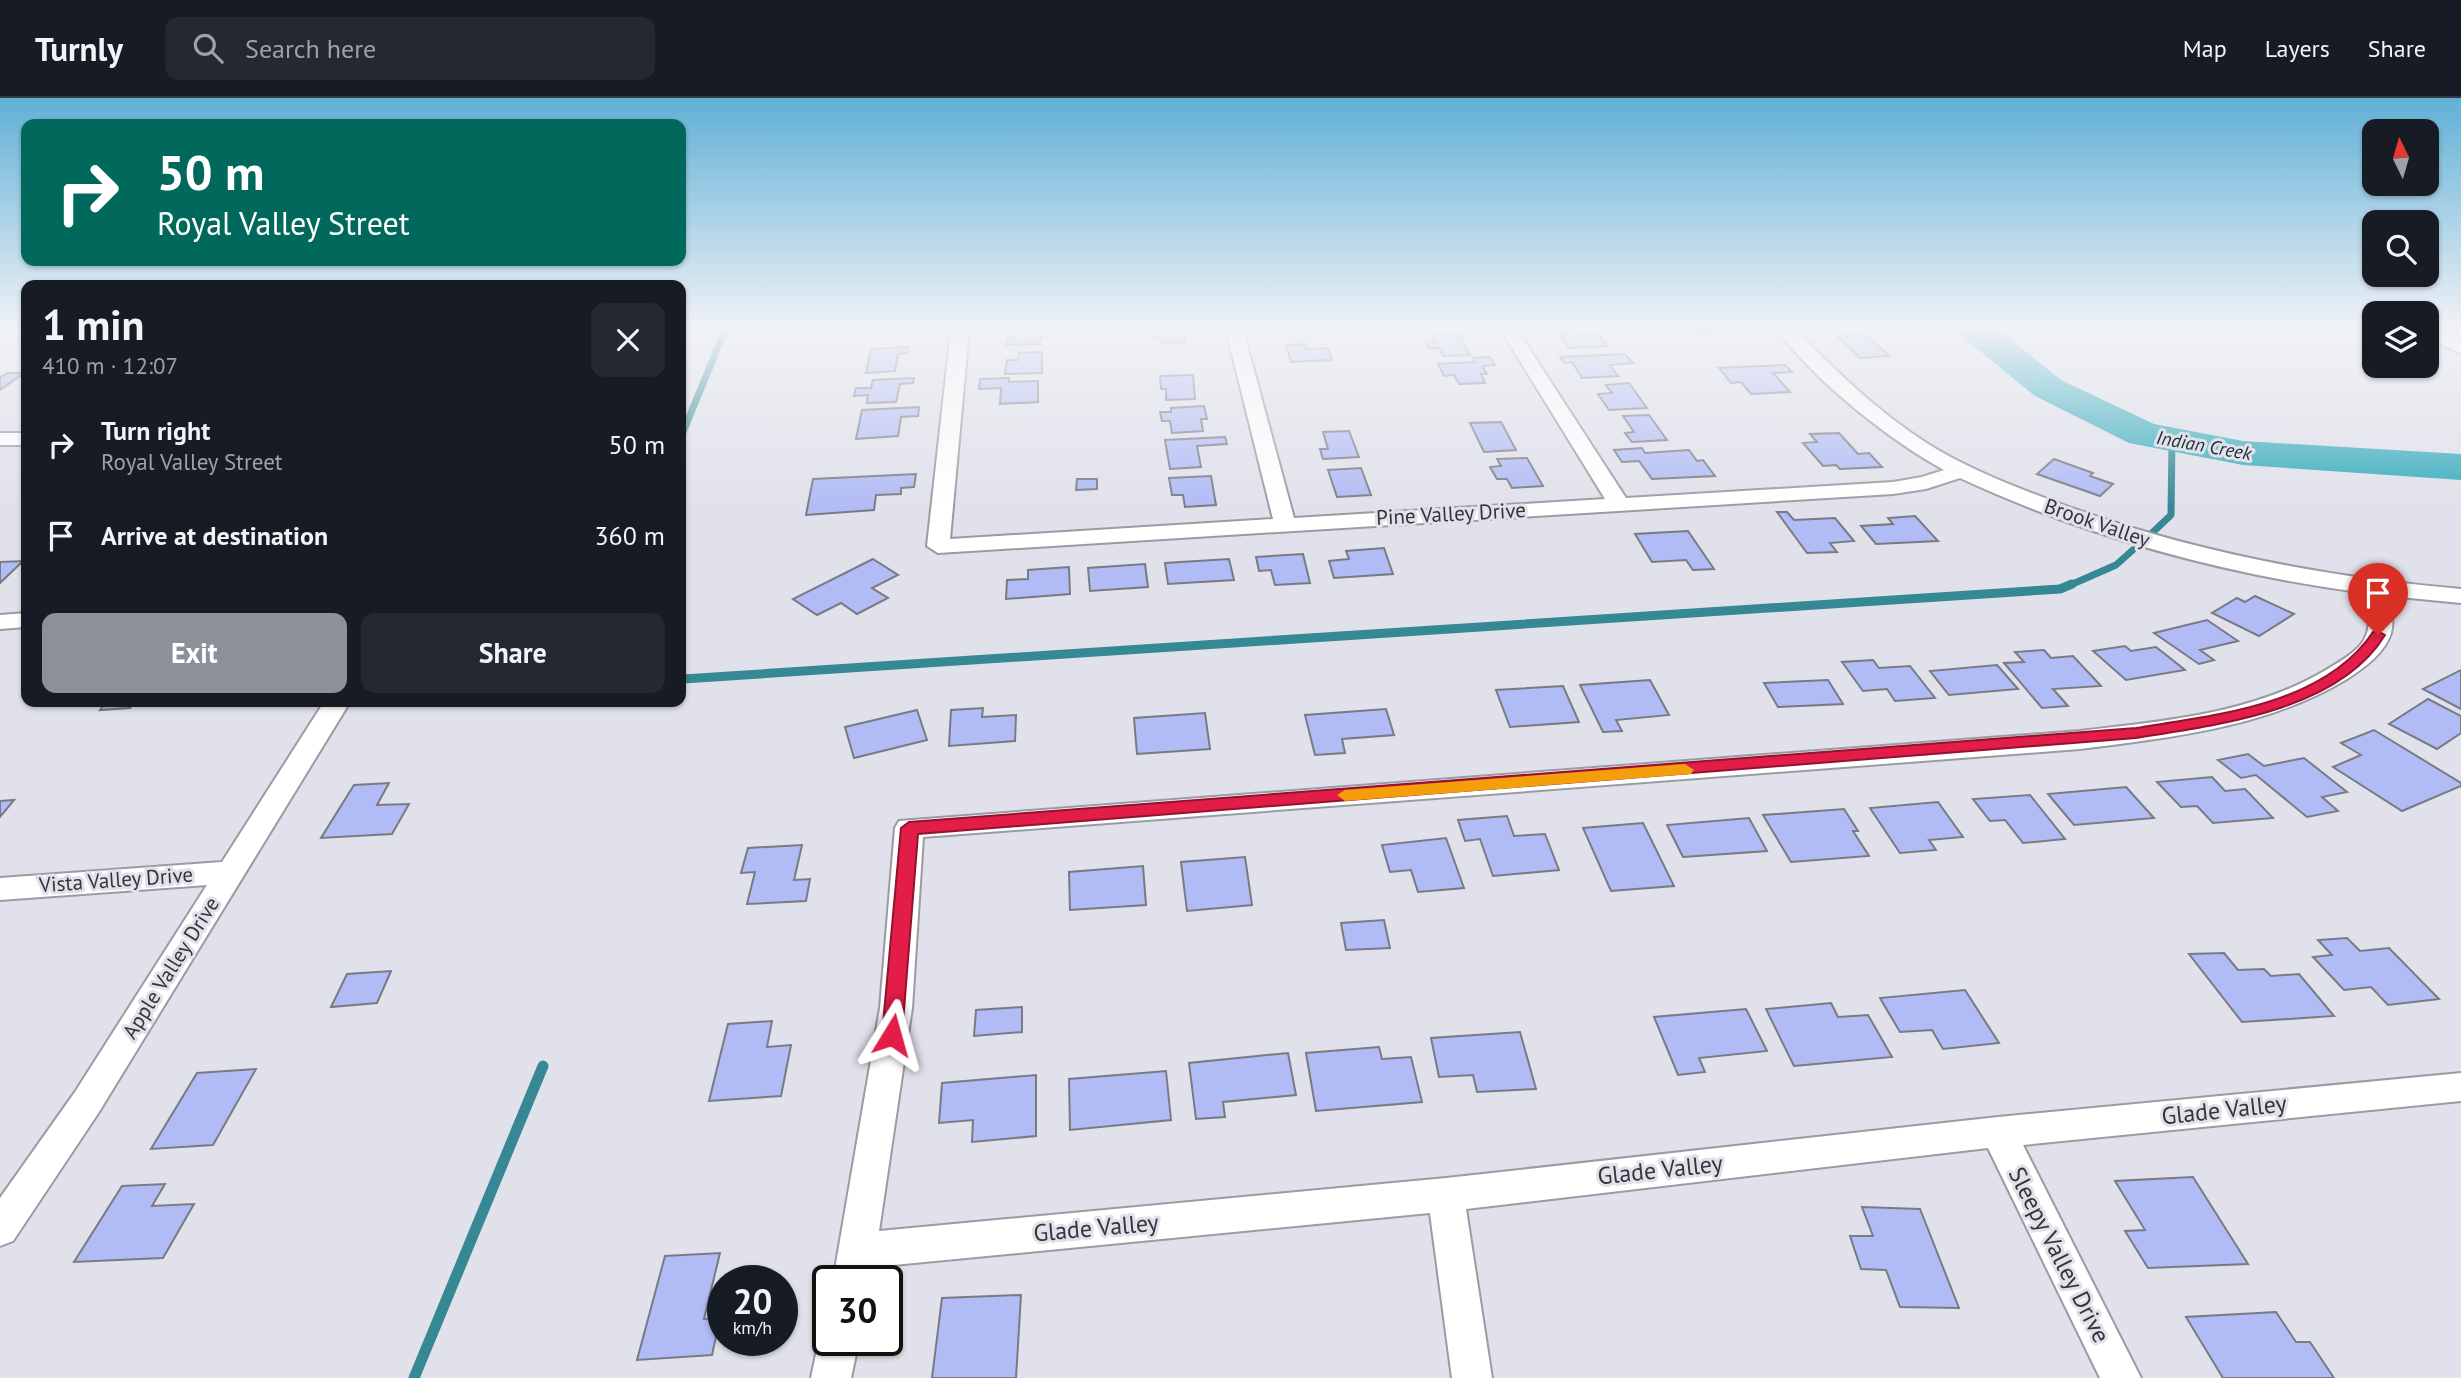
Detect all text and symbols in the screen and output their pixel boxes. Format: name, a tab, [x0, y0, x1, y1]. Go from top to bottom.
search box	[165, 17, 655, 80]
text: Turnly	[35, 27, 123, 70]
icon: search	[189, 29, 227, 67]
text: Search here	[245, 32, 376, 65]
text: Map	[2183, 33, 2227, 64]
text: Layers	[2265, 33, 2330, 64]
text: Share	[2368, 33, 2426, 64]
north arrow	[2362, 119, 2440, 196]
map controls	[2362, 119, 2439, 378]
text: 50 m	[157, 140, 264, 204]
icon: right	[42, 147, 133, 238]
text: Royal Valley Street	[157, 202, 410, 244]
button: search	[2362, 210, 2439, 287]
text: 1 min	[42, 297, 144, 352]
button: layers	[2362, 301, 2439, 378]
button: close	[591, 303, 665, 377]
text: 410 m · 12:07	[42, 351, 178, 380]
text: Turn right	[101, 414, 210, 447]
water label: Indian Creek	[2155, 425, 2255, 465]
icon: right	[42, 426, 80, 464]
text: 50 m	[609, 428, 665, 461]
text: Royal Valley Street	[101, 447, 283, 476]
street label: Brook Valley	[2041, 492, 2154, 553]
street label: Pine Valley Drive	[1375, 496, 1527, 531]
icon: arrive	[42, 517, 80, 555]
text: Arrive at destination	[101, 519, 328, 552]
text: 360 m	[594, 519, 665, 552]
pin	[2348, 563, 2408, 635]
icon: arrive	[2359, 574, 2397, 612]
button: Exit	[42, 613, 347, 693]
button: Share	[361, 613, 665, 693]
street label: Vista Valley Drive	[37, 861, 194, 898]
street label: Apple Valley Drive	[116, 892, 225, 1044]
position arrow	[855, 998, 929, 1072]
street label: Glade Valley	[2160, 1088, 2288, 1131]
street label: Glade Valley	[1596, 1148, 1724, 1191]
street label: Sleepy Valley Drive	[2002, 1162, 2117, 1348]
street label: Glade Valley	[1032, 1207, 1160, 1248]
speed limit sign: 30	[812, 1265, 903, 1356]
text: 20	[733, 1278, 772, 1324]
text: km/h	[733, 1316, 772, 1339]

